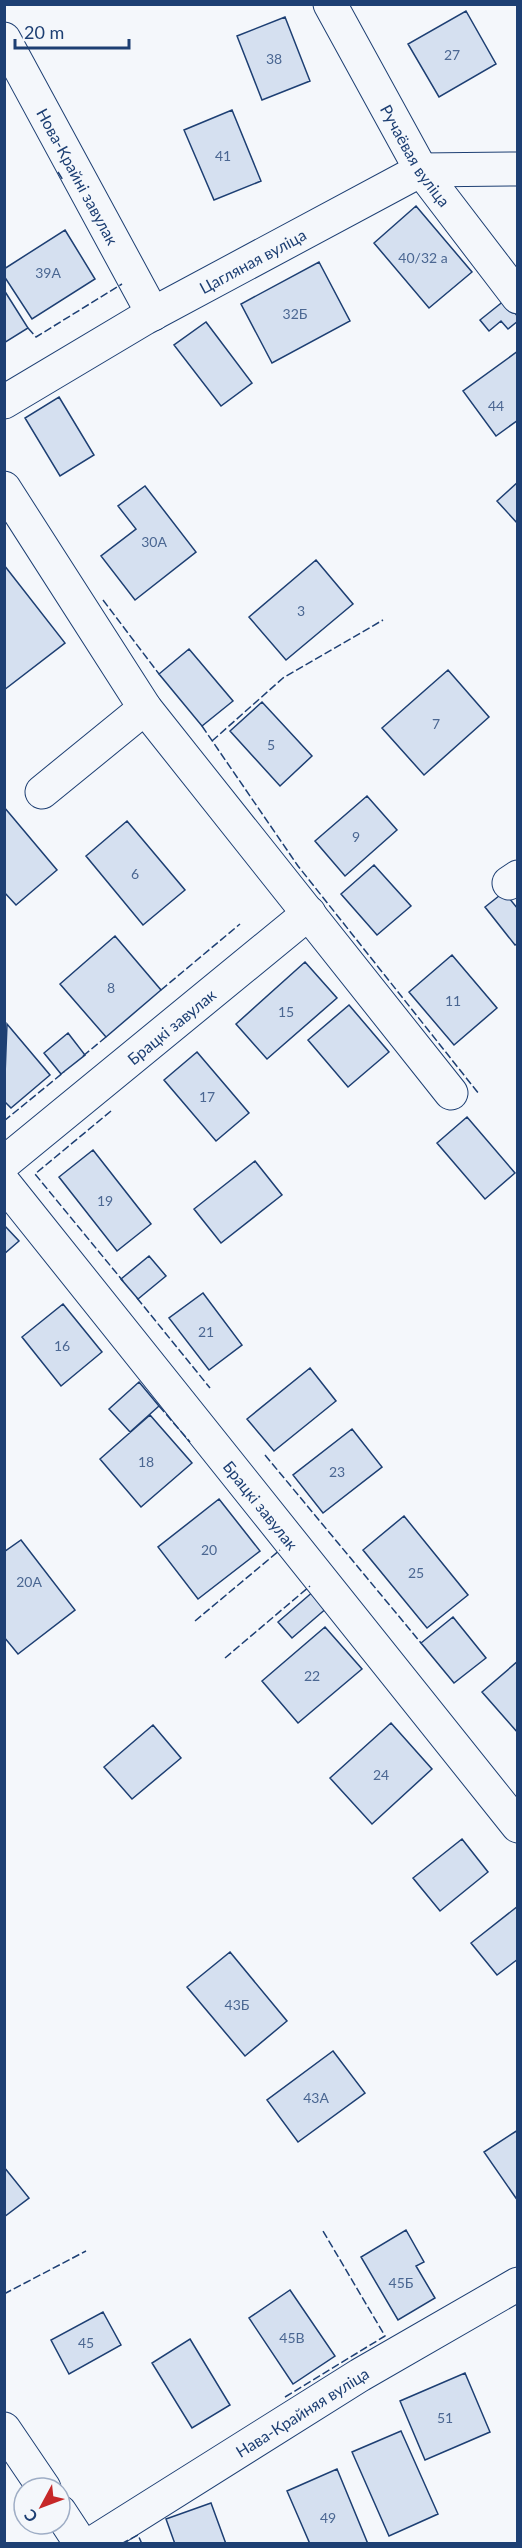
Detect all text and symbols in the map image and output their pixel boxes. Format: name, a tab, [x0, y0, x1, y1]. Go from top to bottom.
scale bar	[15, 12, 129, 50]
text: 20 m	[24, 21, 64, 43]
house number: 27	[444, 46, 460, 63]
house number: 38	[266, 50, 282, 67]
street label: Ручаёвая вуліца	[377, 101, 455, 210]
street label: Нова-Крайні завулак	[34, 105, 123, 248]
house number: 41	[215, 147, 231, 164]
street label: Цагляная вуліца	[196, 224, 309, 297]
house number: 40/32 а	[398, 249, 448, 266]
house number: 39А	[35, 264, 61, 281]
house number: 32Б	[283, 305, 308, 322]
house number: 44	[488, 397, 504, 414]
house number: 30А	[141, 533, 167, 550]
house number: 3	[297, 602, 305, 619]
house number: 7	[432, 715, 440, 732]
house number: 5	[267, 736, 275, 753]
house number: 9	[352, 828, 360, 845]
house number: 6	[131, 865, 139, 882]
house number: 8	[107, 979, 115, 996]
street label: Брацкі завулак	[123, 984, 220, 1068]
house number: 11	[445, 992, 461, 1009]
house number: 15	[278, 1003, 294, 1020]
house number: 17	[199, 1088, 215, 1105]
house number: 19	[97, 1192, 113, 1209]
house number: 21	[198, 1323, 214, 1340]
house number: 16	[54, 1337, 70, 1354]
house number: 18	[138, 1453, 154, 1470]
street label: Брацкі завулак	[220, 1456, 303, 1554]
house number: 23	[329, 1463, 345, 1480]
house number: 20	[201, 1541, 217, 1558]
house number: 25	[408, 1564, 424, 1581]
house number: 20А	[16, 1573, 42, 1590]
house number: 22	[304, 1667, 320, 1684]
house number: 24	[373, 1766, 389, 1783]
house number: 43Б	[225, 1996, 250, 2013]
house number: 43А	[303, 2089, 329, 2106]
house number: 45Б	[389, 2274, 414, 2291]
house number: 45В	[279, 2329, 305, 2346]
house number: 45	[78, 2334, 94, 2351]
street label: Нава-Крайняя вуліца	[232, 2363, 372, 2460]
house number: 51	[437, 2409, 453, 2426]
north arrow	[12, 2476, 72, 2536]
text: С	[19, 2506, 41, 2526]
house number: 49	[320, 2509, 336, 2526]

